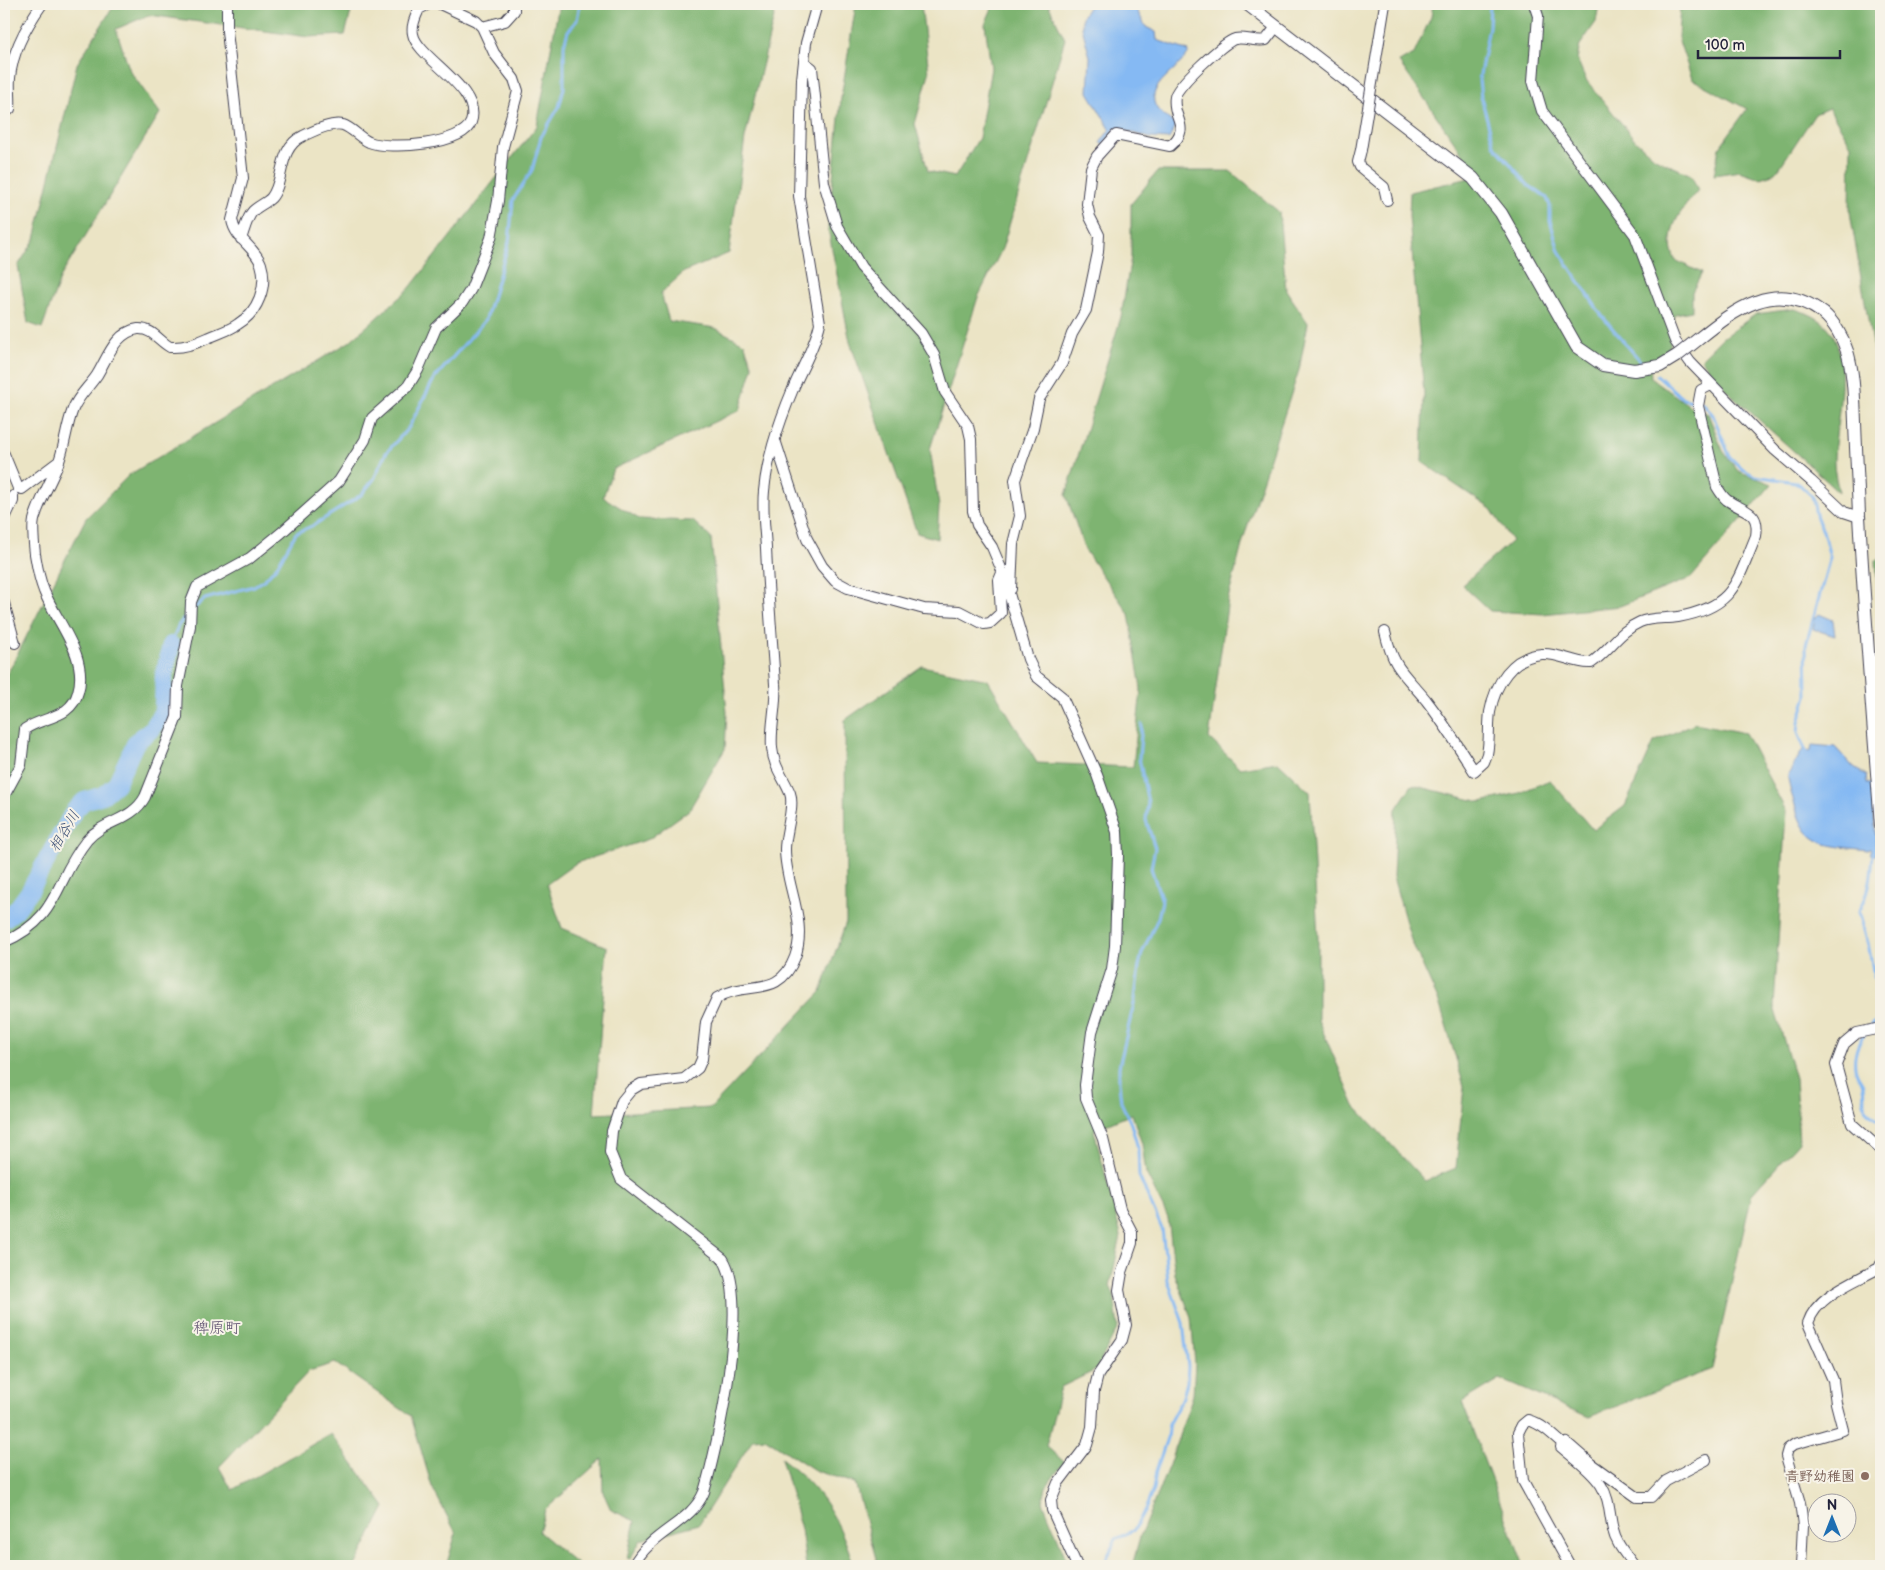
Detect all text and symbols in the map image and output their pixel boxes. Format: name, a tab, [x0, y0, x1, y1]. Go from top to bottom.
scale bar	[1698, 28, 1840, 60]
text: 100 m	[1705, 36, 1745, 55]
water label: 相谷川	[45, 807, 84, 855]
district label: 稗原町	[193, 1319, 241, 1338]
place label: 青野幼稚園	[1785, 1468, 1855, 1485]
marker: 青野幼稚園	[1859, 1470, 1871, 1482]
north arrow	[1808, 1492, 1858, 1542]
text: N	[1827, 1497, 1837, 1514]

